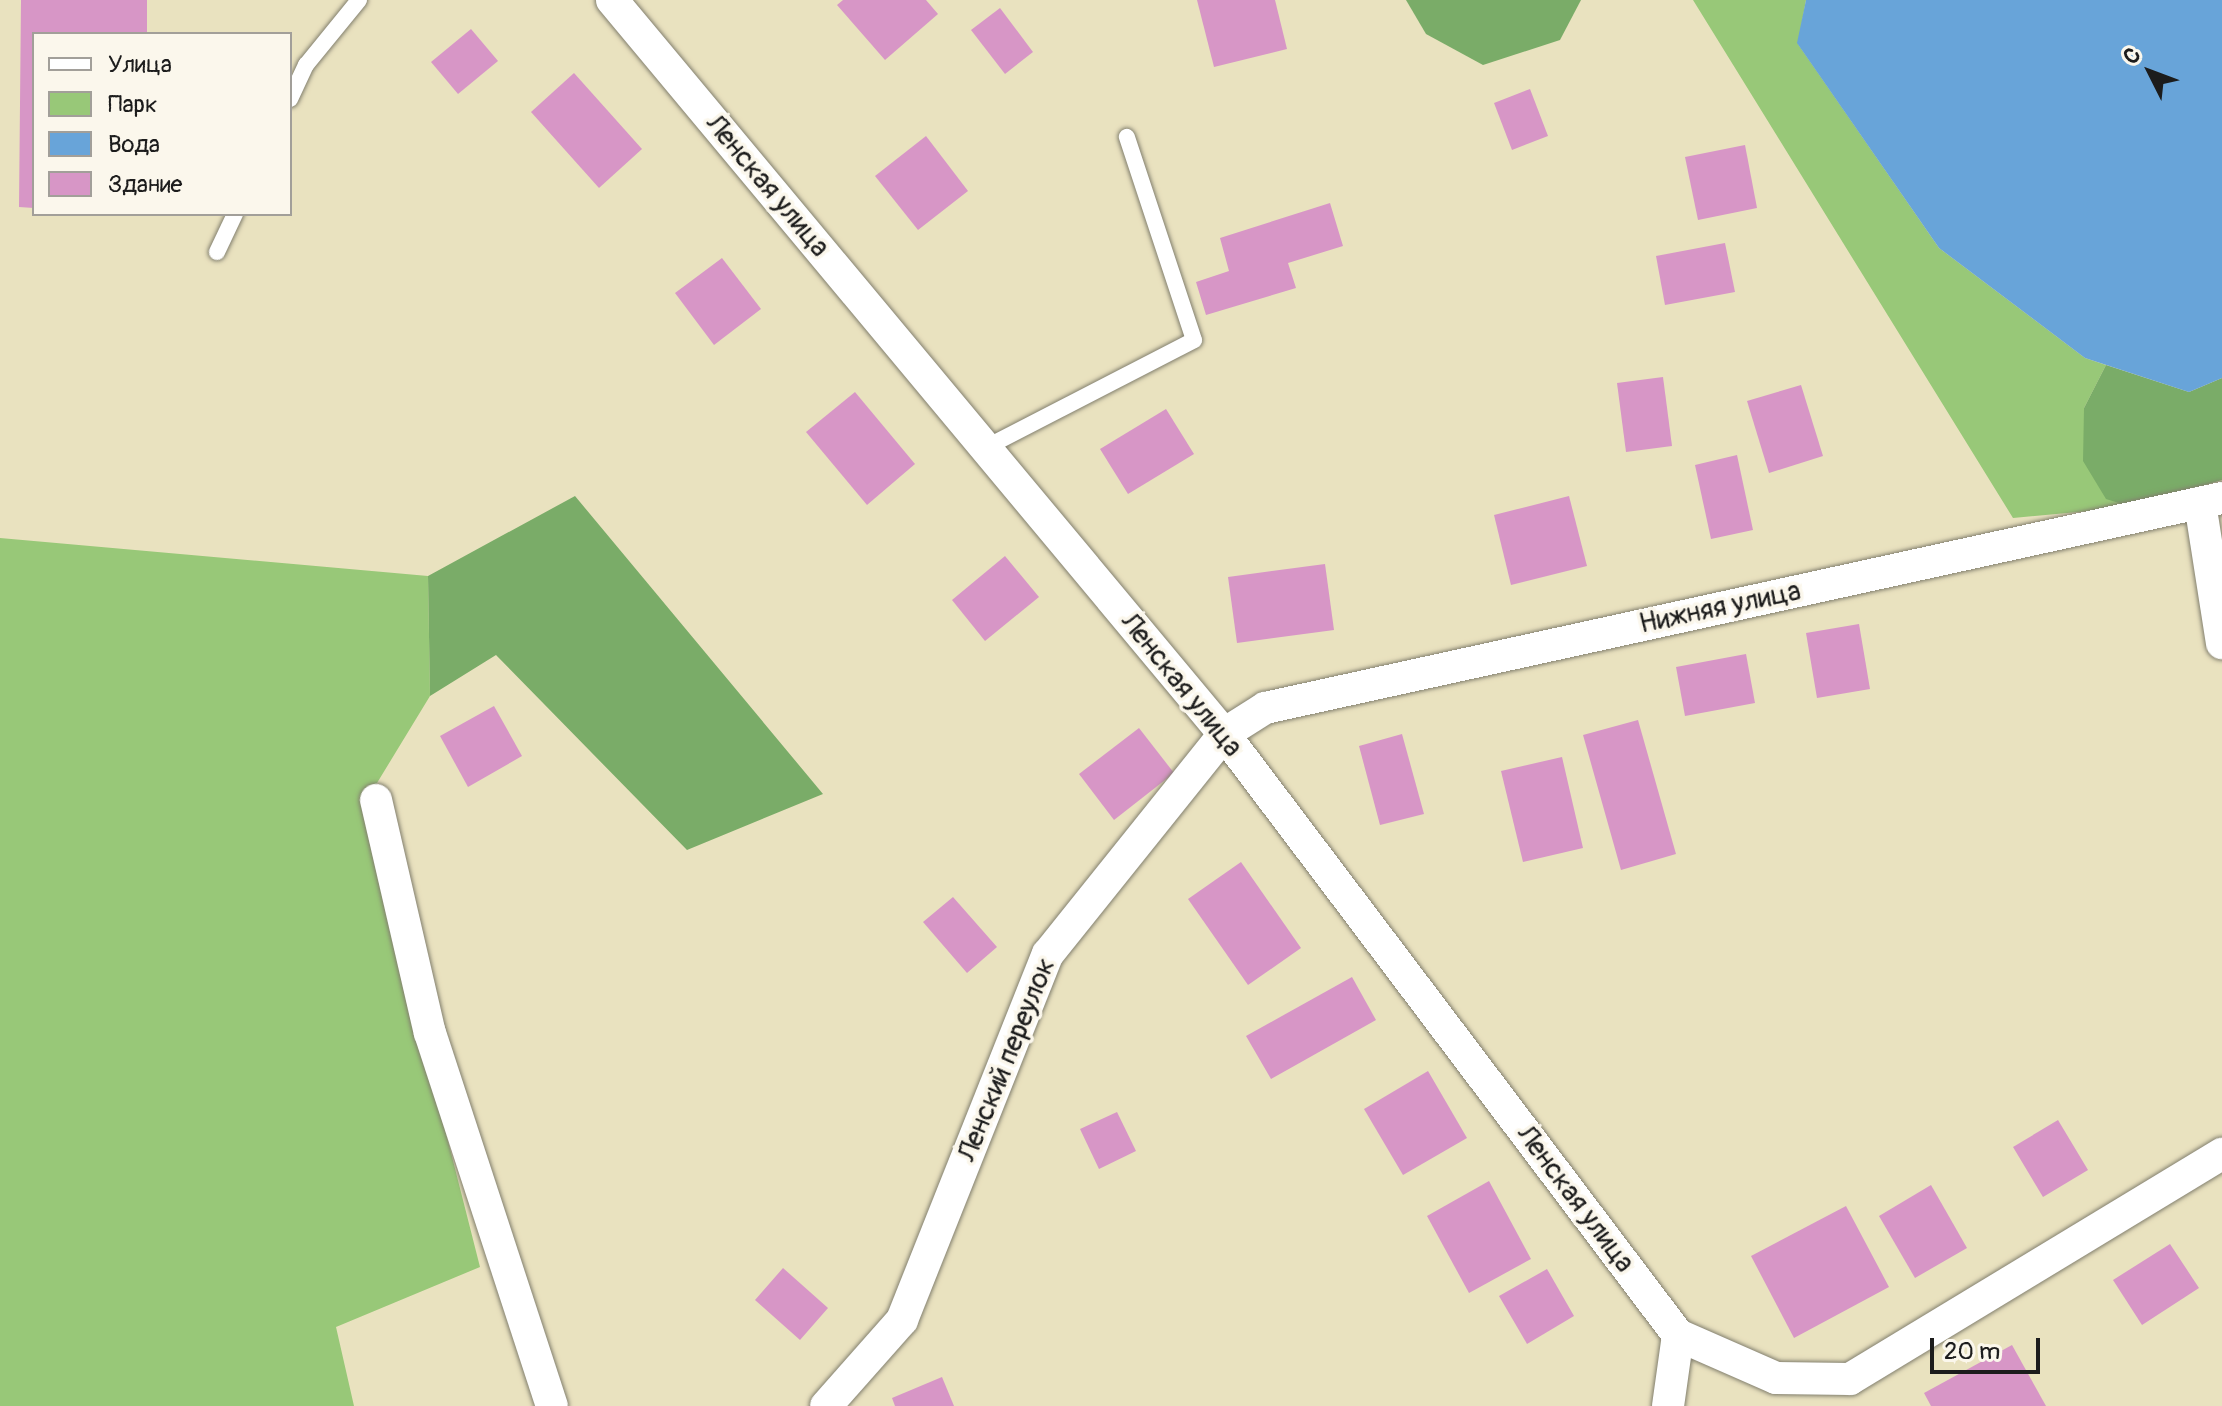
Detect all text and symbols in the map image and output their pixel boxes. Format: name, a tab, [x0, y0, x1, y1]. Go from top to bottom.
legend	[32, 32, 292, 216]
north arrow	[2110, 32, 2190, 112]
text: С	[2117, 42, 2147, 70]
text: Улица	[108, 50, 172, 79]
text: Парк	[108, 90, 157, 119]
street label: Ленская улица	[698, 108, 836, 264]
text: Вода	[108, 130, 160, 159]
text: Здание	[108, 170, 182, 199]
street label: Нижняя улица	[1636, 574, 1804, 642]
street label: Ленская улица	[1113, 606, 1249, 764]
street label: Ленский переулок	[951, 953, 1063, 1167]
street label: Ленская улица	[1509, 1119, 1641, 1279]
scale bar	[1934, 1322, 2044, 1372]
text: 20 m	[1944, 1337, 2000, 1366]

